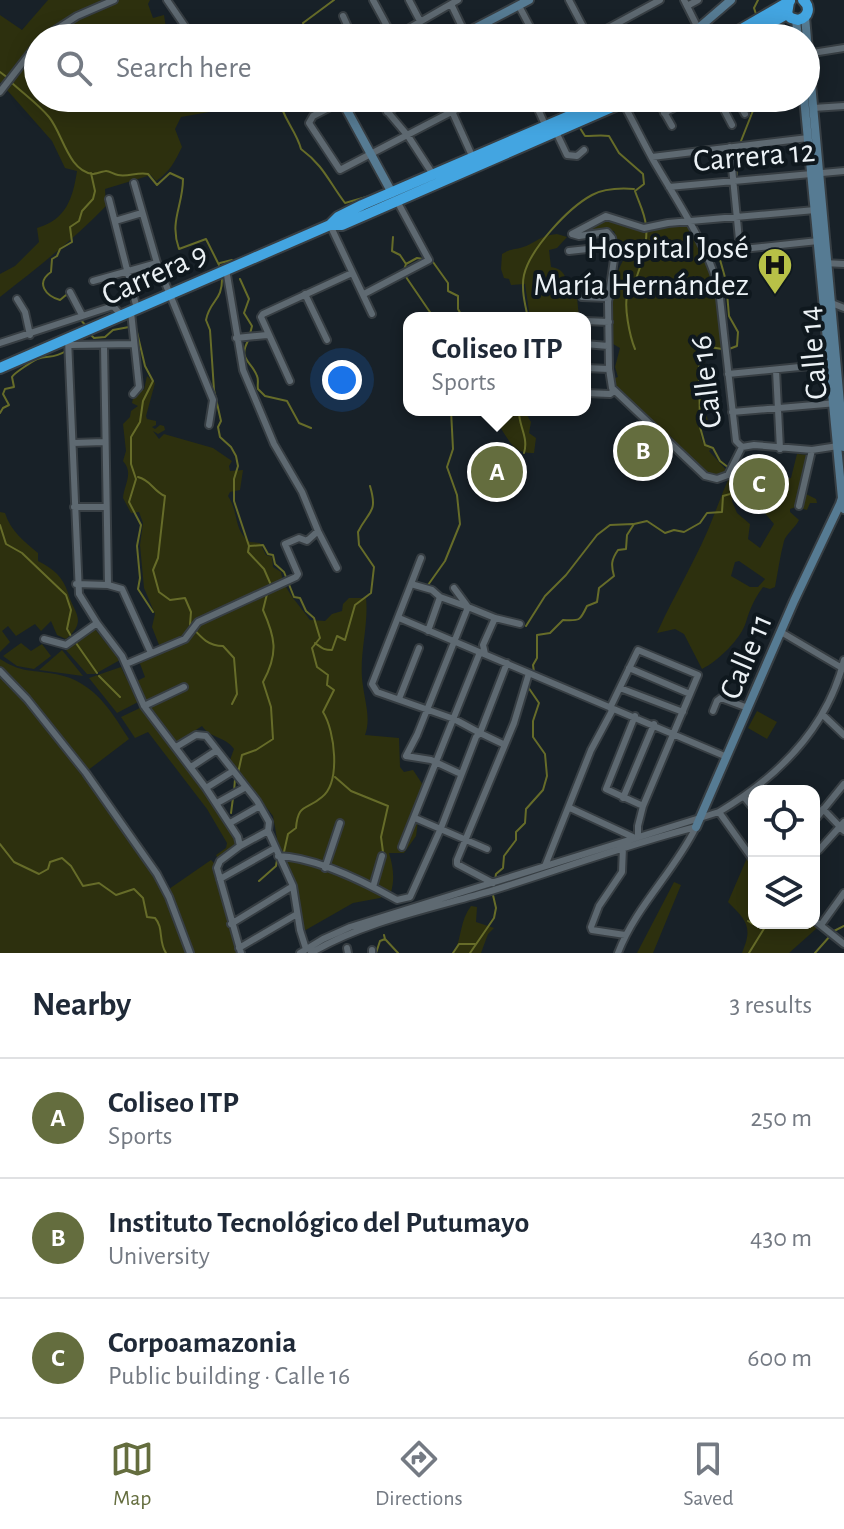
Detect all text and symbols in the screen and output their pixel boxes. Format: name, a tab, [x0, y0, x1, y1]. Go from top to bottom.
search box	[24, 24, 820, 112]
icon: search	[52, 46, 96, 90]
text: Search here	[116, 53, 252, 83]
street label: Carrera 12	[692, 135, 816, 177]
place label: Hospital José María Hernández	[533, 232, 749, 301]
street label: Carrera 9	[97, 237, 212, 311]
hospital icon: Hospital José María Hernández	[756, 246, 794, 296]
street label: Calle 14	[793, 305, 833, 401]
popup	[403, 312, 591, 416]
text: Coliseo ITP	[432, 334, 562, 364]
street label: Calle 16	[684, 334, 728, 430]
your location	[322, 360, 362, 400]
text: Sports	[432, 369, 496, 395]
pin: B	[617, 421, 669, 481]
pin: A	[471, 442, 523, 502]
pin: C	[733, 454, 785, 514]
street label: Calle 11	[714, 609, 778, 704]
map controls	[748, 785, 820, 929]
button: locate	[748, 785, 820, 857]
button: layers	[748, 857, 820, 929]
text: Nearby	[32, 988, 131, 1022]
text: 3 results	[729, 992, 812, 1018]
text: Coliseo ITP	[108, 1088, 239, 1118]
text: A	[50, 1105, 66, 1131]
text: 250 m	[750, 1105, 812, 1131]
text: Sports	[108, 1123, 172, 1149]
text: Instituto Tecnológico del Putumayo	[108, 1208, 529, 1238]
text: B	[50, 1225, 66, 1251]
text: 430 m	[750, 1225, 812, 1251]
text: University	[108, 1243, 210, 1269]
text: Corpoamazonia	[108, 1328, 297, 1358]
text: C	[51, 1345, 65, 1371]
text: 600 m	[747, 1345, 812, 1371]
text: Public building · Calle 16	[108, 1363, 350, 1389]
tab: Map	[110, 1437, 154, 1511]
tab: Directions	[375, 1437, 463, 1511]
tab: Saved	[683, 1437, 734, 1511]

